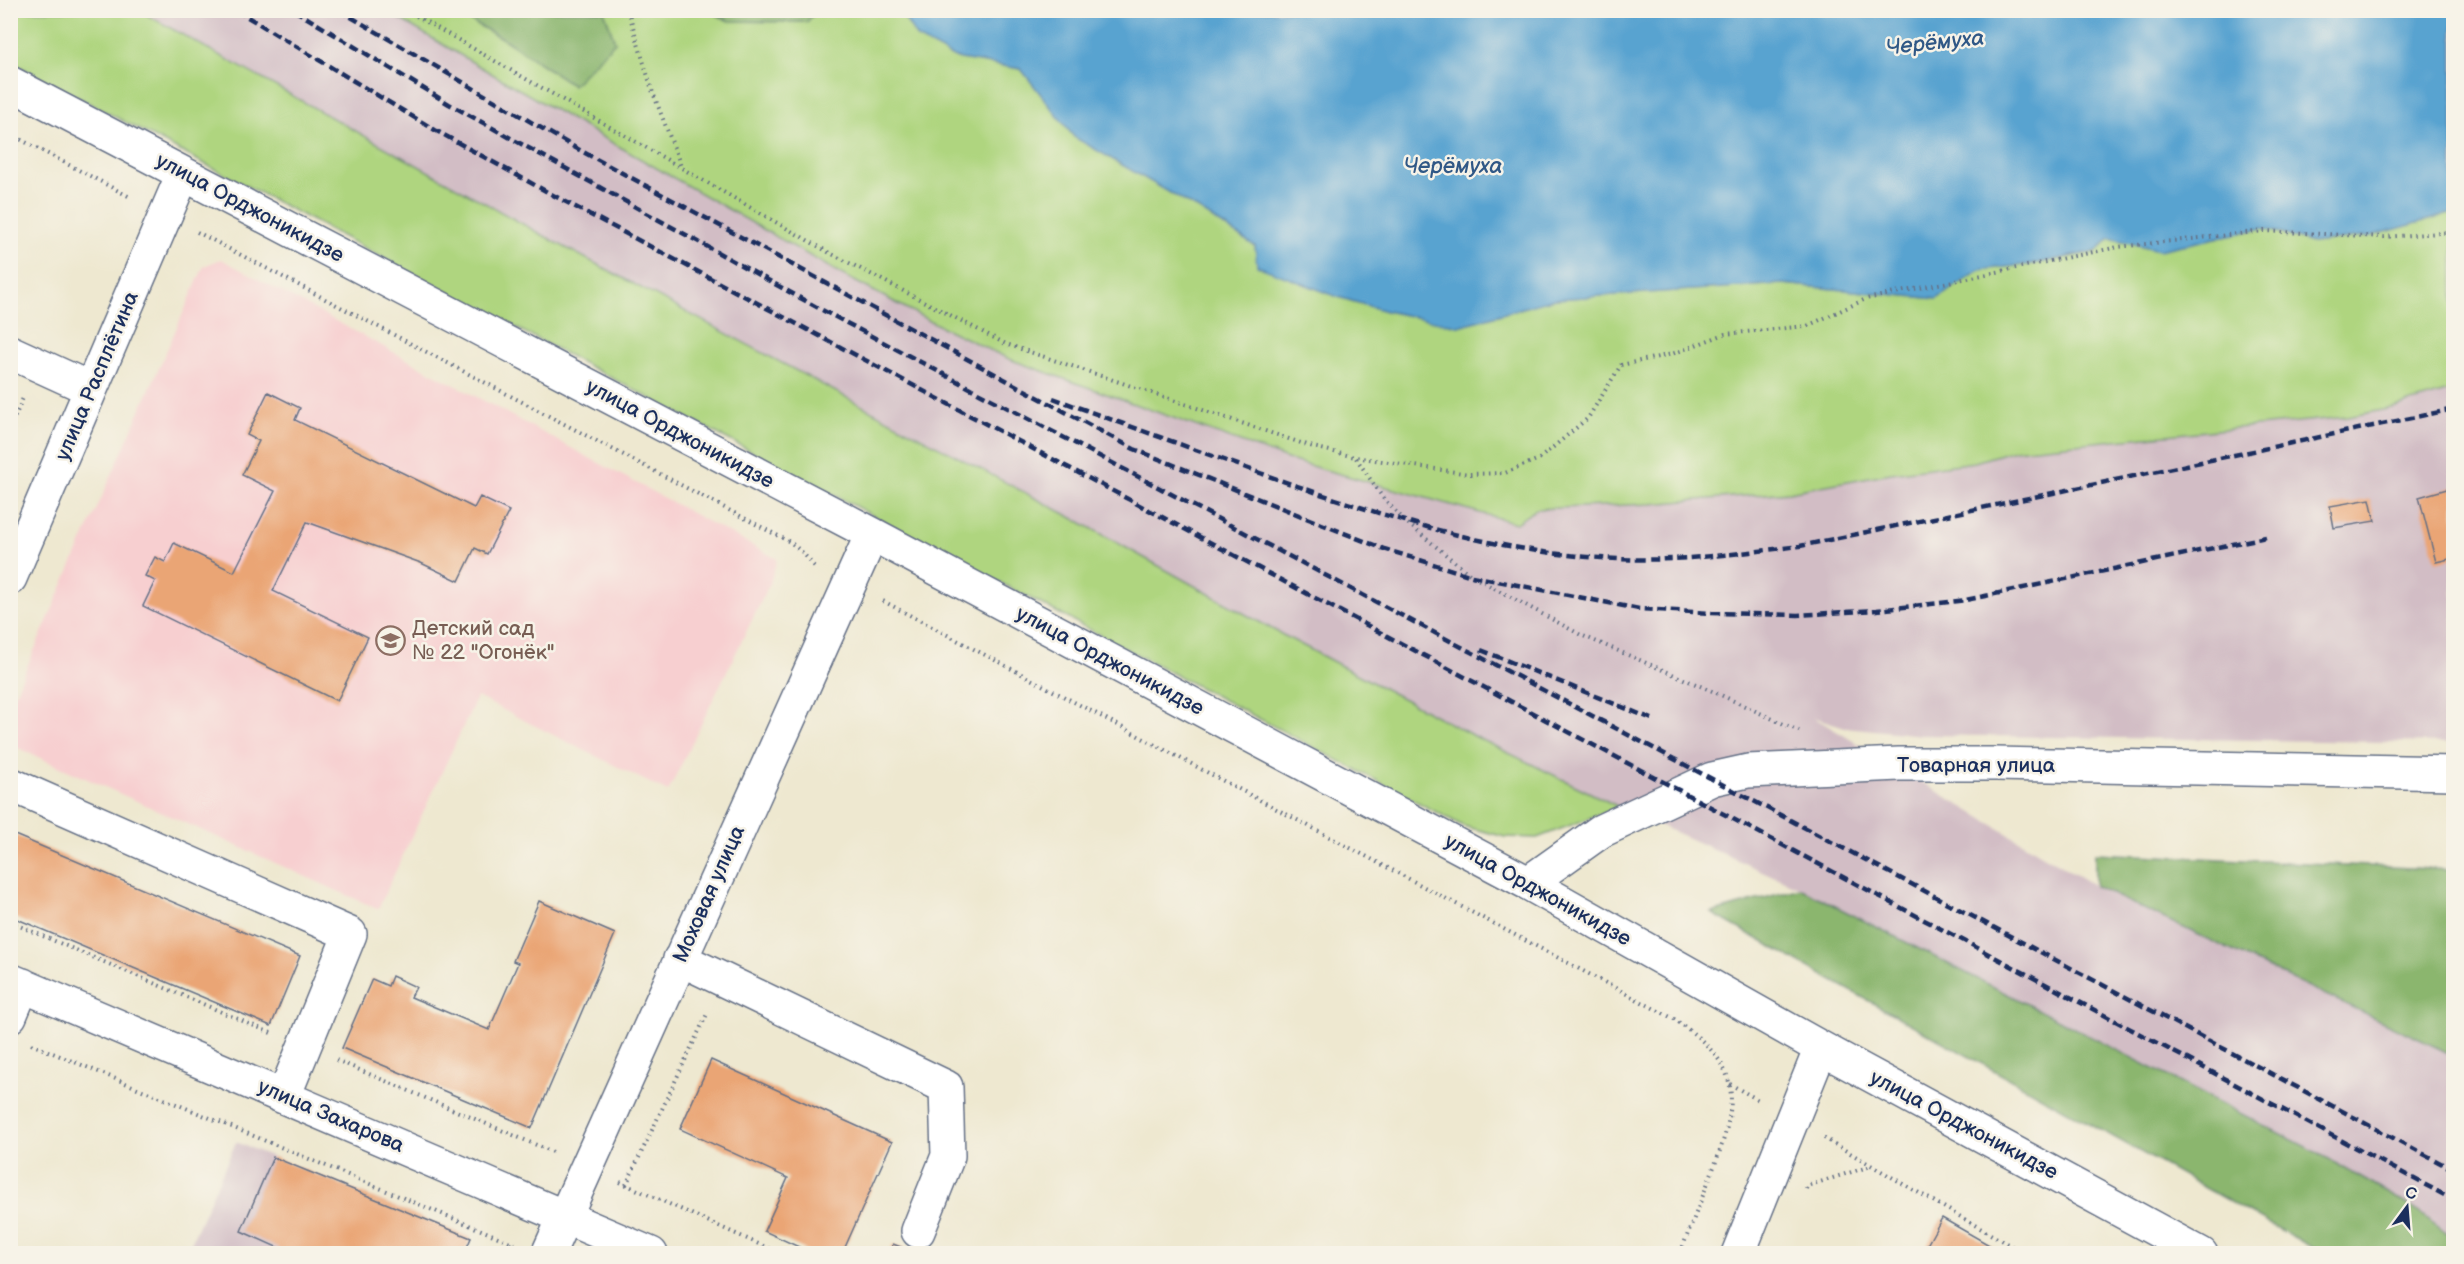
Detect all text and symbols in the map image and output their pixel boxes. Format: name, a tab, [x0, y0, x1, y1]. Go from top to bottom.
water label: Черёмуха	[1884, 24, 1986, 62]
street label: улица Орджоникидзе	[152, 148, 348, 268]
water label: Черёмуха	[1403, 153, 1503, 180]
street label: улица Расплётина	[50, 287, 144, 464]
street label: улица Орджоникидзе	[582, 374, 778, 494]
street label: улица Орджоникидзе	[1012, 601, 1208, 721]
place label: Детский сад № 22 "Огонёк"	[412, 616, 555, 665]
school or university icon: Детский сад № 22 "Огонёк"	[375, 624, 407, 656]
street label: Товарная улица	[1897, 753, 2056, 778]
street label: Моховая улица	[668, 821, 751, 966]
street label: улица Орджоникидзе	[1440, 828, 1636, 952]
street label: улица Орджоникидзе	[1866, 1065, 2062, 1185]
street label: улица Захарова	[254, 1074, 408, 1158]
north arrow	[2377, 1177, 2437, 1237]
text: С	[2403, 1183, 2419, 1205]

